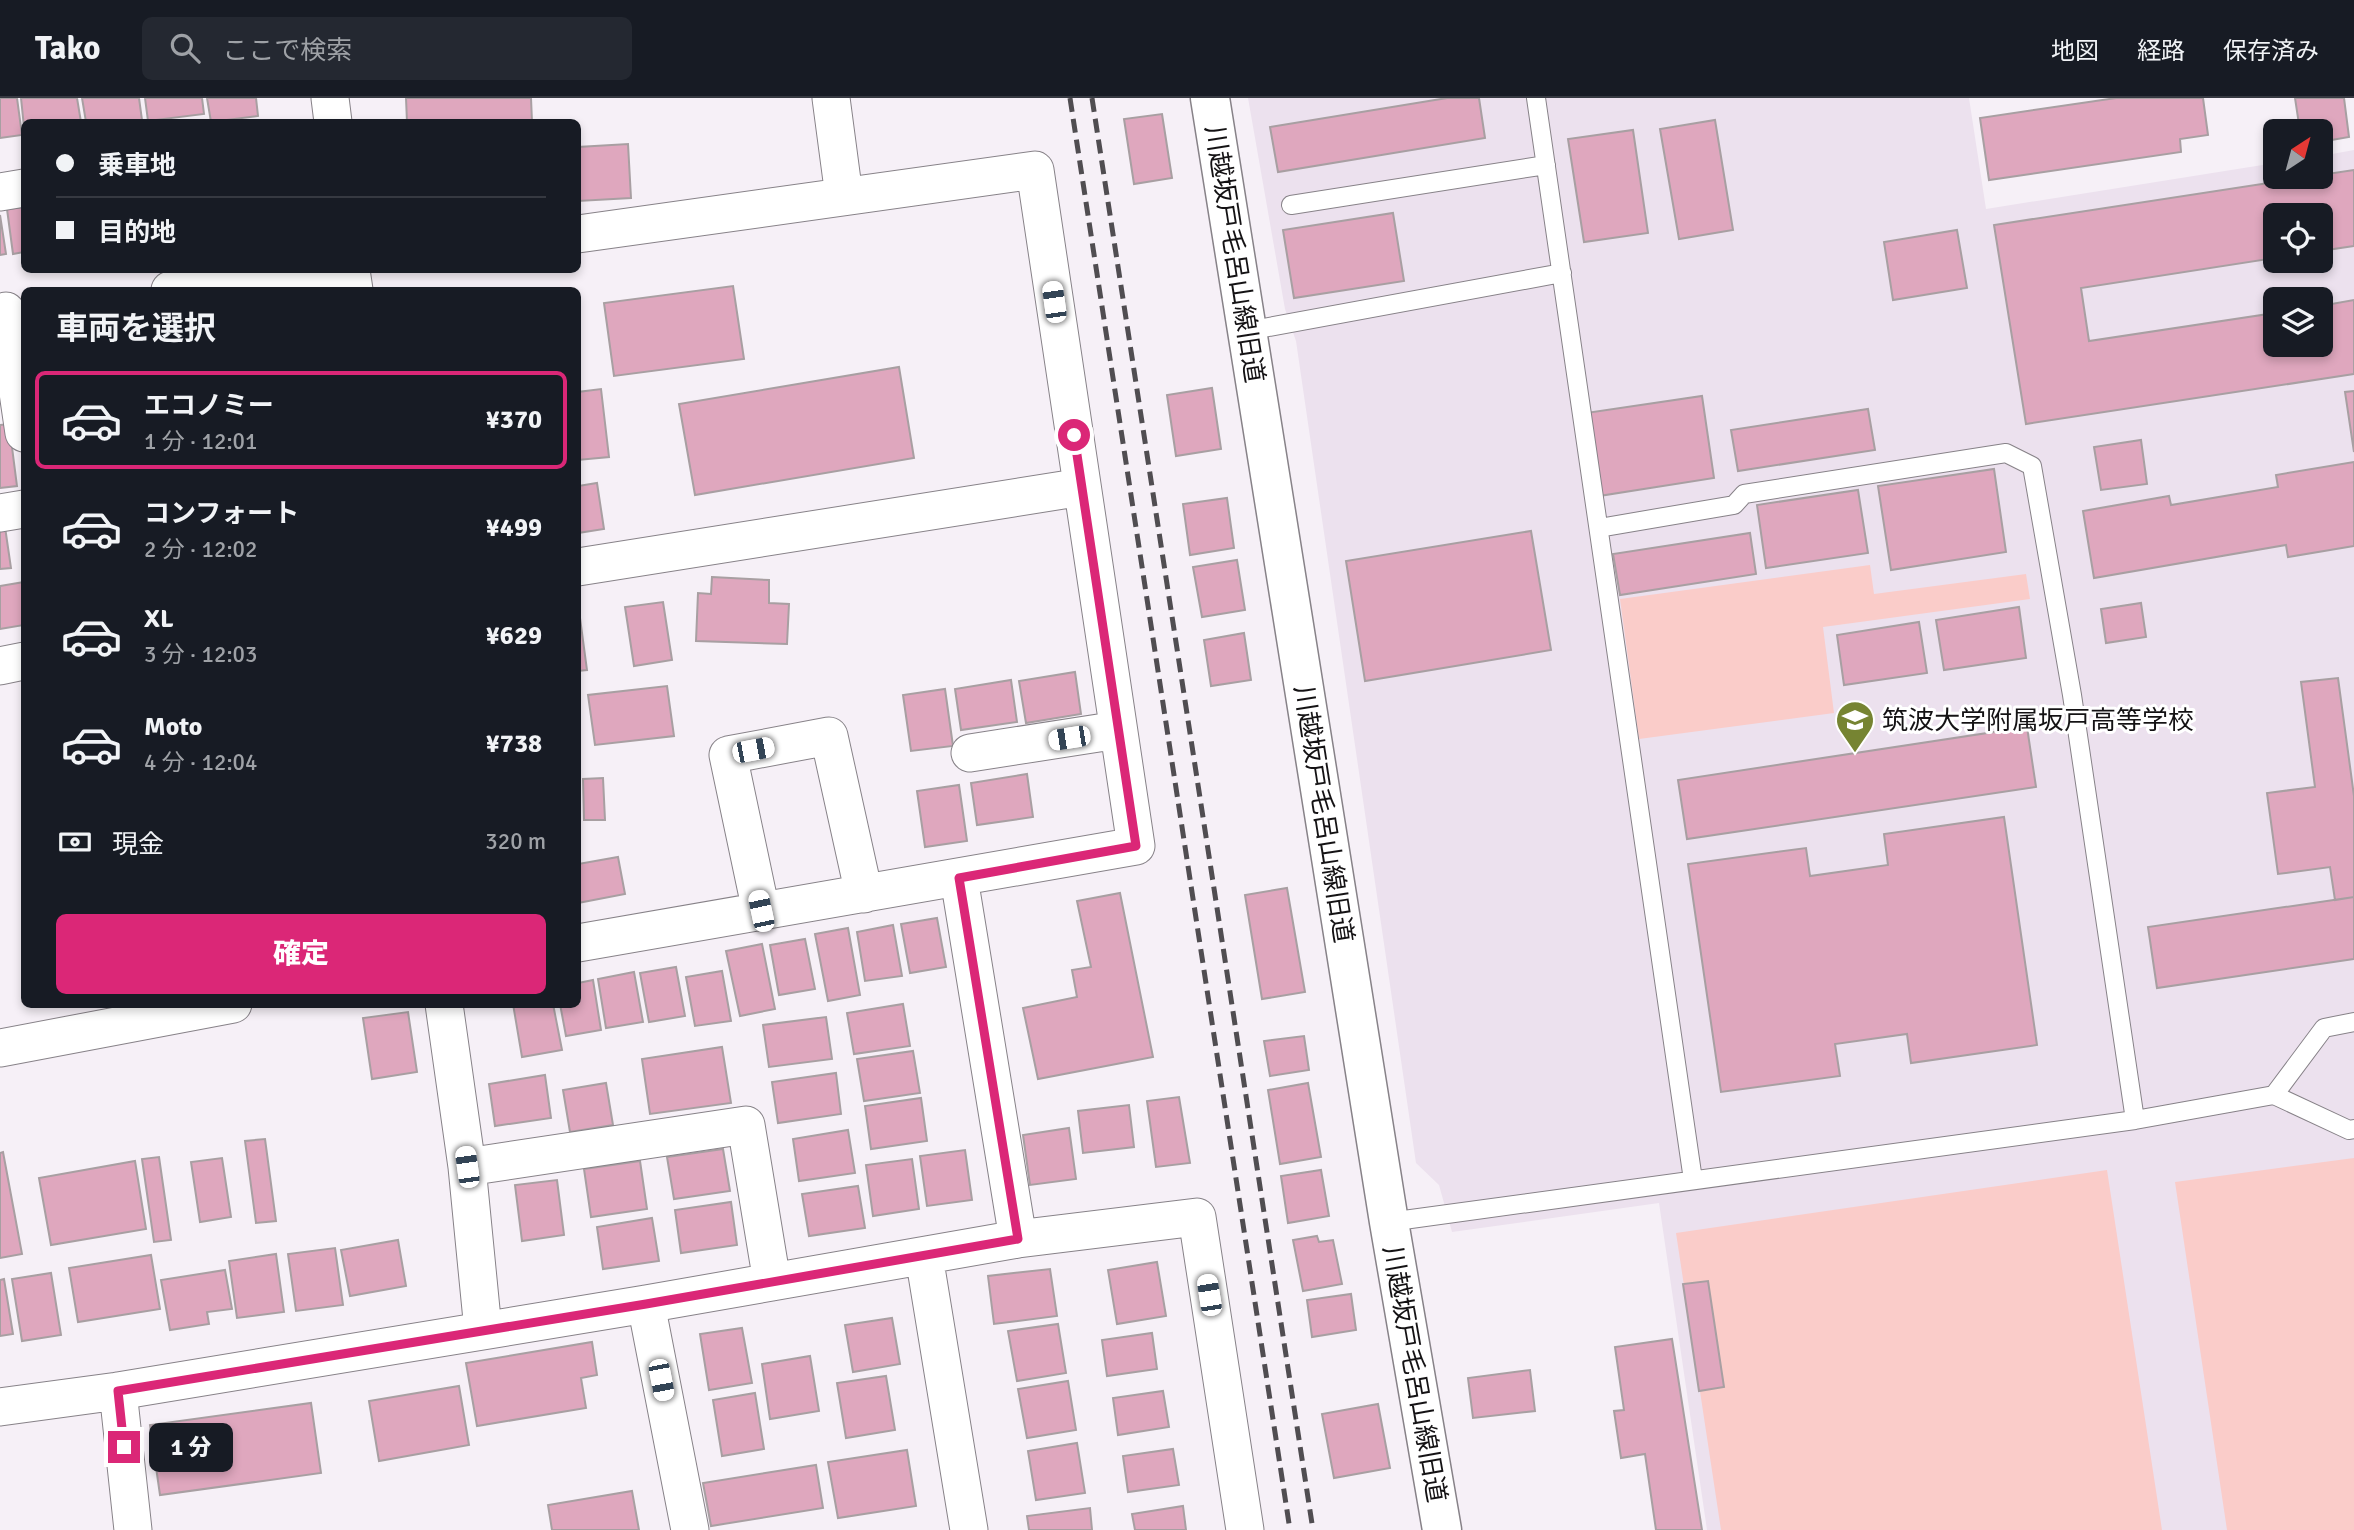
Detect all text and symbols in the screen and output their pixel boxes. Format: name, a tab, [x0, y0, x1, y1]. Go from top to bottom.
search box	[142, 17, 632, 80]
text: Tako	[35, 28, 100, 69]
icon: search	[166, 29, 204, 67]
text: ここで検索	[222, 35, 352, 67]
text: 地図	[2051, 36, 2099, 66]
text: 経路	[2137, 36, 2185, 66]
text: 保存済み	[2223, 36, 2319, 66]
north arrow	[2263, 119, 2333, 189]
map controls	[2263, 119, 2333, 357]
street label: 川越坂戸毛呂山線旧道	[1198, 123, 1270, 385]
text: 乗車地	[98, 150, 176, 182]
button: locate	[2263, 203, 2333, 273]
text: 目的地	[98, 217, 176, 249]
car	[1041, 280, 1068, 324]
button: layers	[2263, 287, 2333, 357]
text: 車両を選択	[56, 309, 216, 348]
icon: car	[60, 389, 123, 452]
text: エコノミー	[144, 390, 274, 422]
text: ¥370	[486, 404, 542, 436]
route start	[1058, 419, 1090, 451]
text: 1 分 · 12:01	[144, 427, 257, 456]
icon: car	[60, 497, 123, 560]
text: コンフォート	[144, 498, 299, 530]
text: ¥499	[486, 512, 542, 544]
text: 2 分 · 12:02	[144, 535, 257, 564]
text: XL	[144, 603, 174, 635]
icon: car	[60, 605, 123, 668]
text: ¥629	[486, 620, 542, 652]
text: 3 分 · 12:03	[144, 640, 257, 669]
street label: 川越坂戸毛呂山線旧道	[1287, 683, 1359, 945]
school or university icon: 筑波大学附属坂戸高等学校	[1834, 699, 1876, 754]
place label: 筑波大学附属坂戸高等学校	[1882, 705, 2194, 737]
text: Moto	[144, 711, 202, 743]
icon: car	[60, 713, 123, 776]
car	[1047, 724, 1092, 752]
text: ¥738	[486, 728, 542, 760]
car	[731, 736, 776, 764]
text: 4 分 · 12:04	[144, 748, 257, 777]
icon: cash	[56, 823, 94, 861]
text: 320 m	[485, 827, 546, 856]
text: 現金	[112, 829, 164, 861]
car	[747, 888, 776, 934]
button: 確定	[56, 914, 546, 994]
car	[454, 1145, 481, 1189]
street label: 川越坂戸毛呂山線旧道	[1376, 1243, 1452, 1505]
car	[1196, 1273, 1223, 1317]
car	[647, 1357, 676, 1403]
callout: 1 分	[148, 1422, 232, 1472]
route end	[108, 1431, 140, 1463]
text: 1 分	[171, 1433, 211, 1462]

